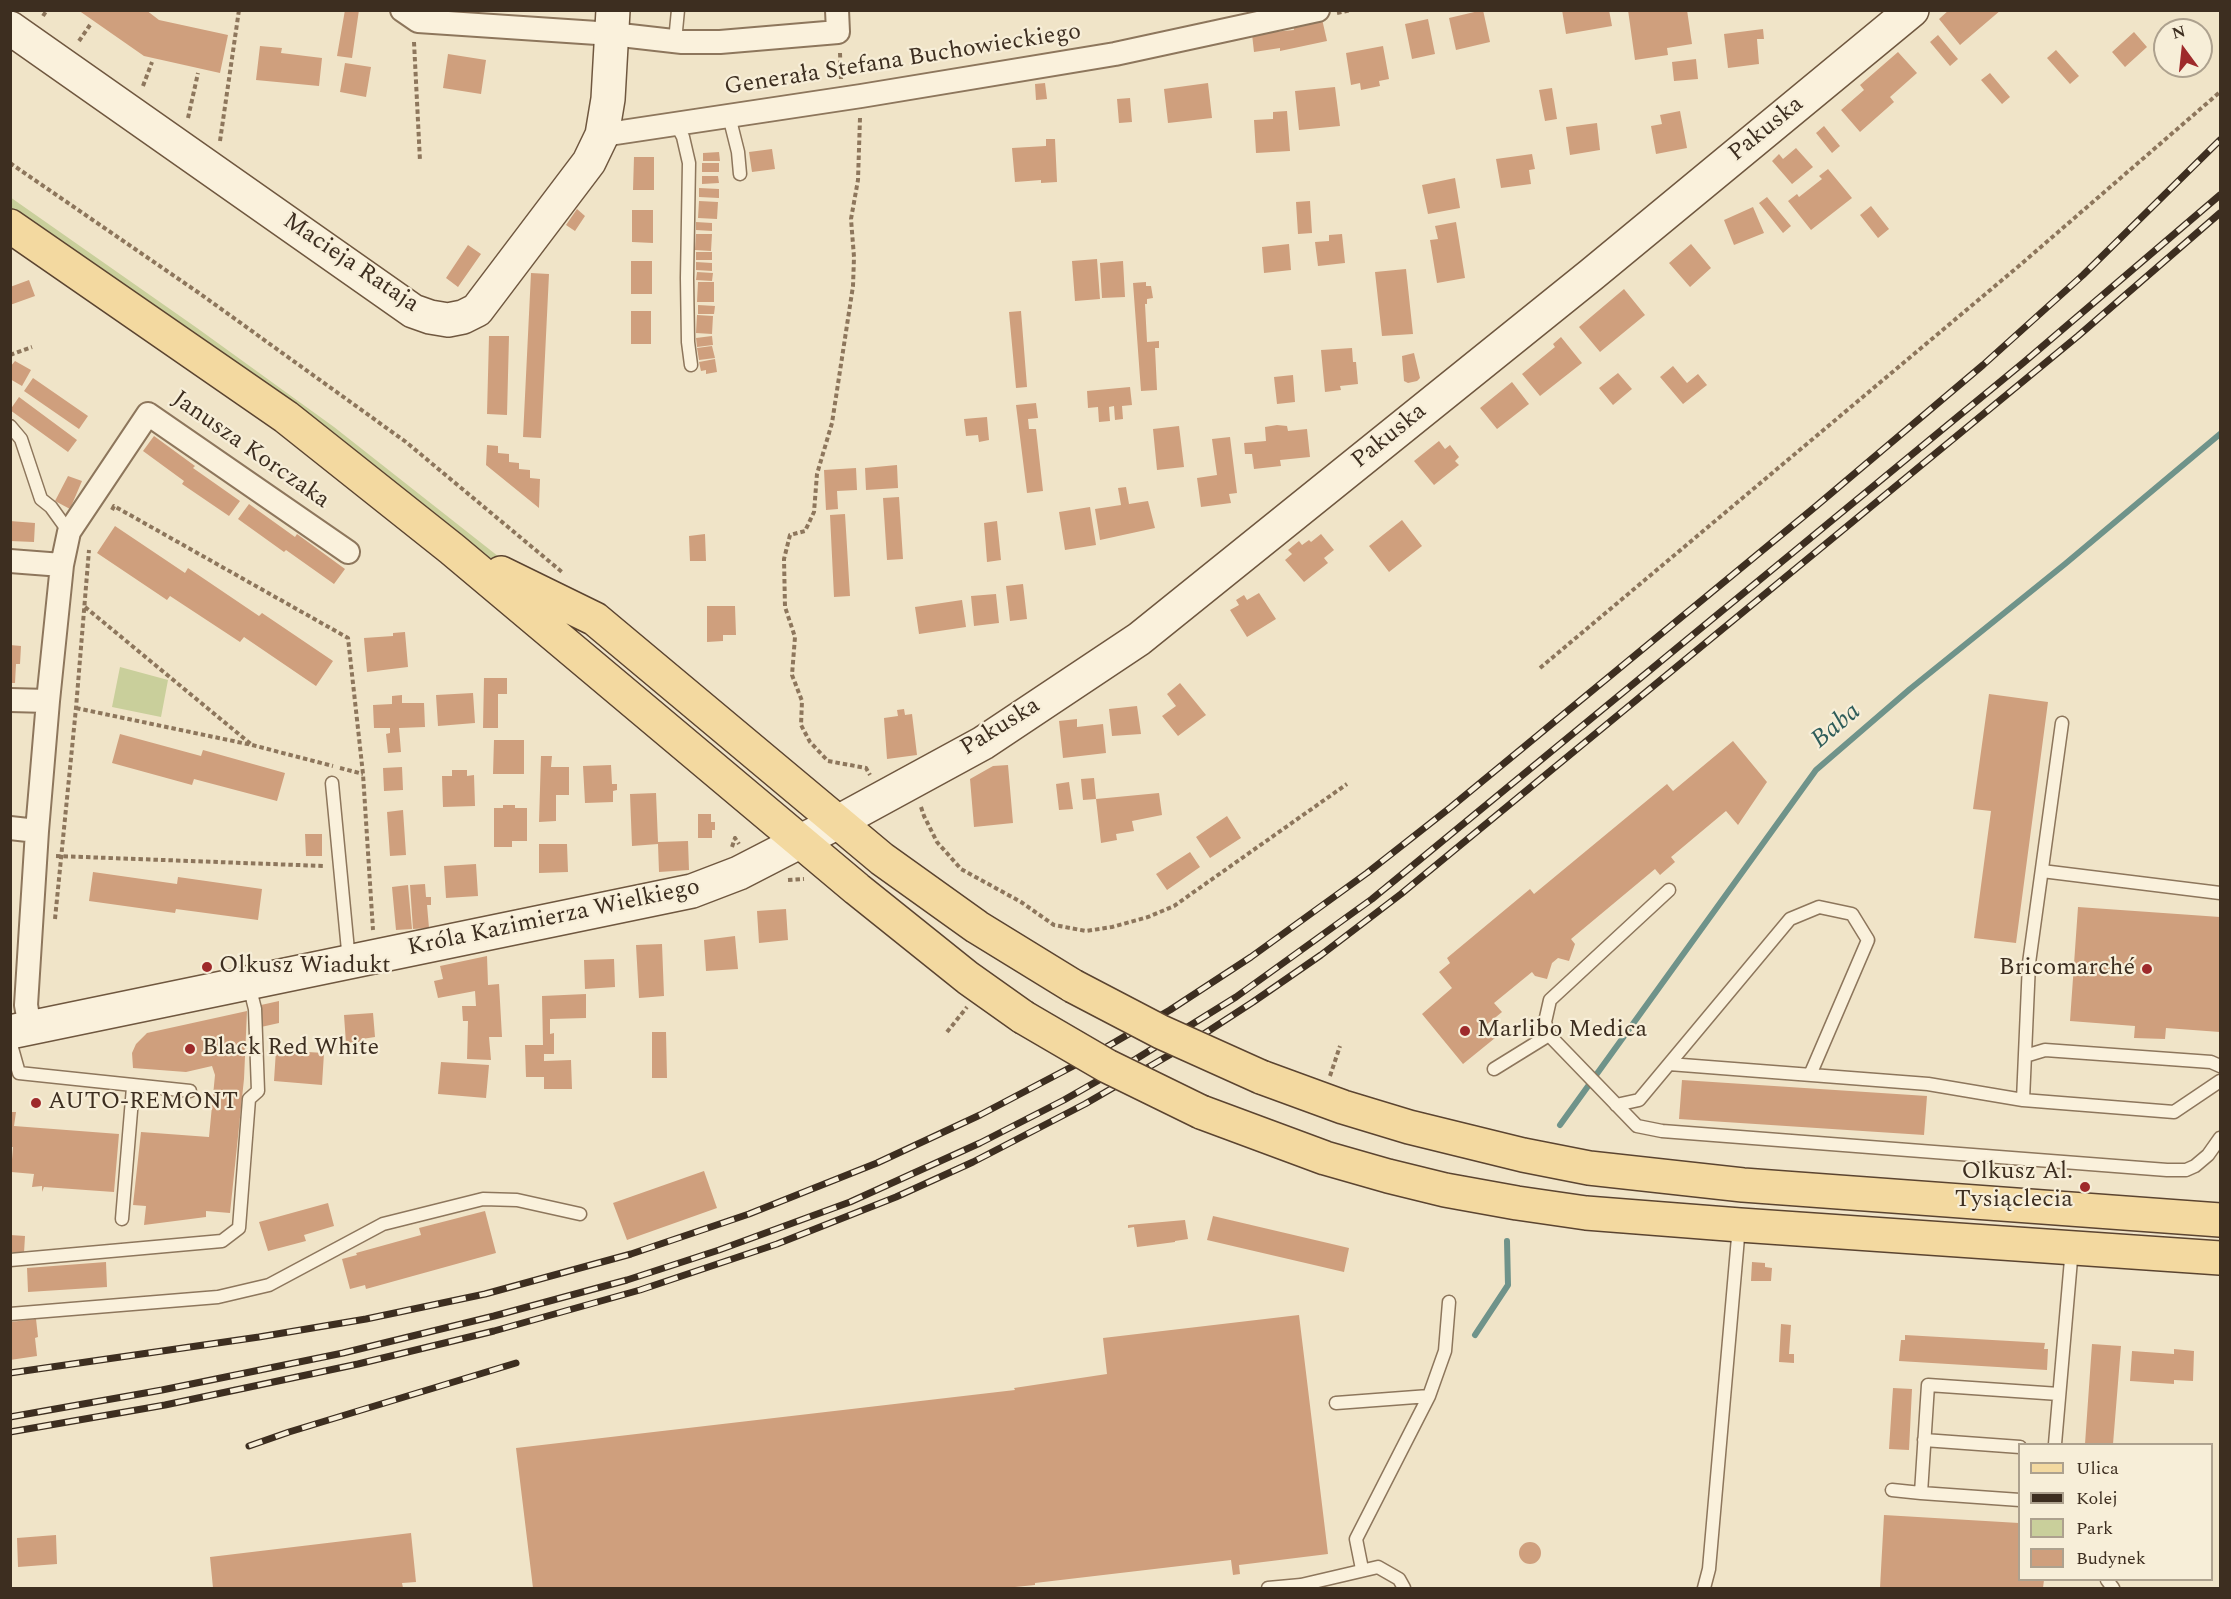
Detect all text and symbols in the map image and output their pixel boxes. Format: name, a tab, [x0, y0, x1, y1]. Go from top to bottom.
north arrow	[2153, 18, 2213, 78]
street label: Generała Stefana Buchowieckiego	[723, 19, 1083, 103]
text: N	[2169, 19, 2188, 46]
street label: Pakuska	[1724, 91, 1810, 169]
street label: Macieja Rataja	[276, 208, 424, 320]
street label: Janusza Korczaka	[166, 386, 334, 516]
street label: Pakuska	[1347, 398, 1433, 476]
street label: Pakuska	[956, 692, 1046, 764]
water label: Baba	[1806, 697, 1868, 757]
street label: Króla Kazimierza Wielkiego	[405, 874, 703, 964]
place label: Olkusz Wiadukt	[219, 953, 391, 981]
place label: Bricomarché	[1999, 955, 2135, 983]
marker: Olkusz Wiadukt	[200, 960, 214, 974]
marker: Bricomarché	[2140, 962, 2154, 976]
place label: Marlibo Medica	[1477, 1017, 1647, 1045]
marker: Marlibo Medica	[1458, 1024, 1472, 1038]
place label: Black Red White	[202, 1035, 379, 1063]
marker: Black Red White	[183, 1042, 197, 1056]
place label: AUTO-REMONT	[48, 1089, 238, 1117]
marker: AUTO-REMONT	[29, 1096, 43, 1110]
place label: Olkusz Al. Tysiąclecia	[1955, 1159, 2073, 1215]
marker: Olkusz Al. Tysiąclecia	[2078, 1180, 2092, 1194]
legend	[2018, 1443, 2213, 1581]
text: Ulica	[2076, 1455, 2119, 1482]
text: Kolej	[2076, 1485, 2118, 1512]
text: Park	[2076, 1515, 2113, 1542]
text: Budynek	[2076, 1545, 2146, 1572]

